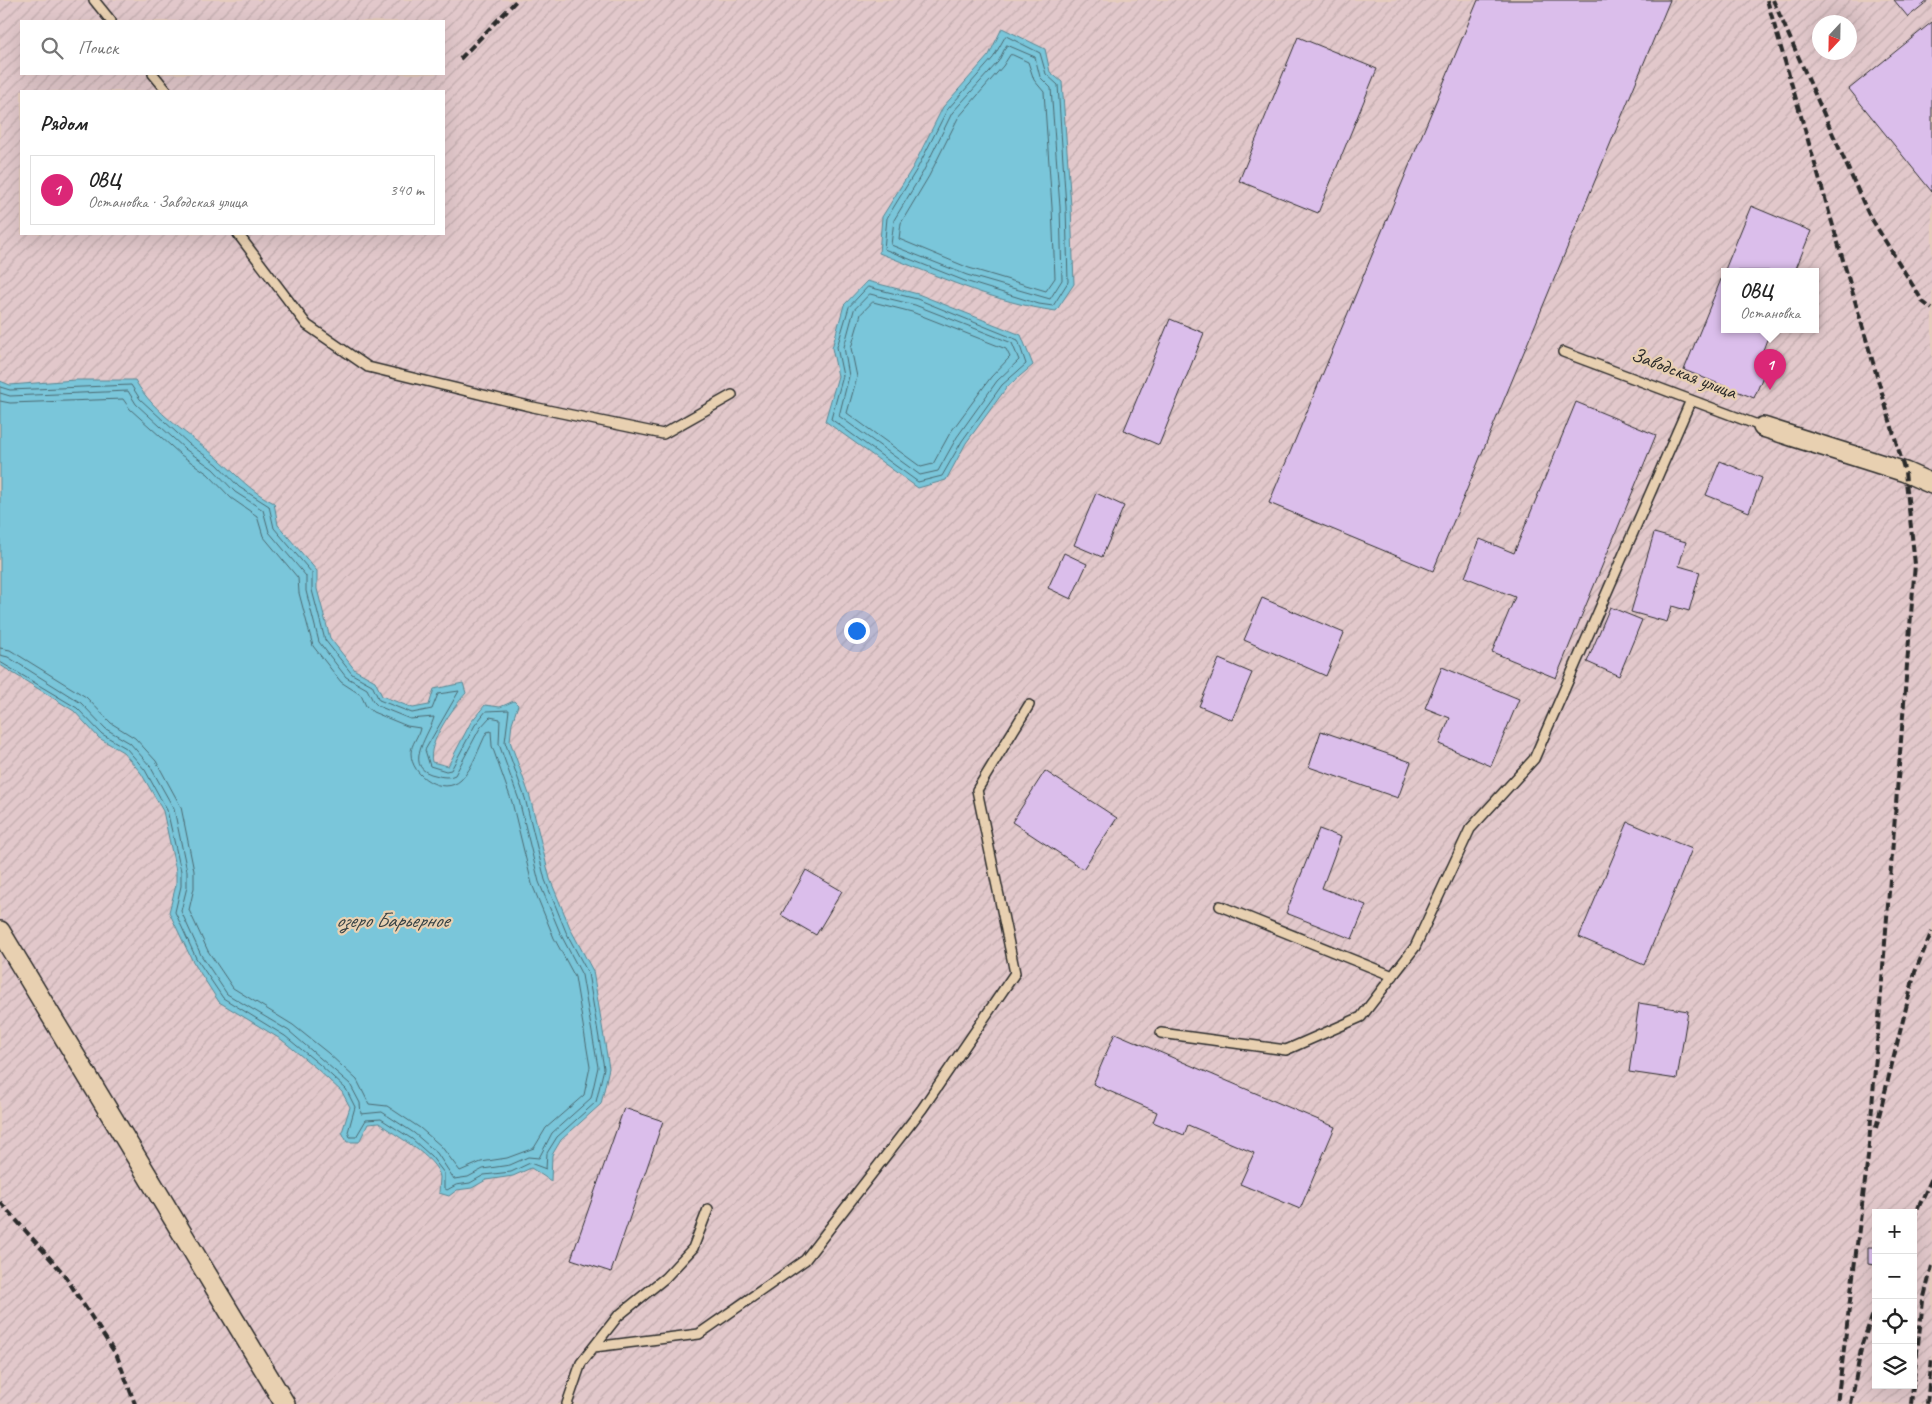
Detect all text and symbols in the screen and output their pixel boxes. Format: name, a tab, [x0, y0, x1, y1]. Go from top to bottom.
north arrow	[1812, 15, 1857, 60]
search box	[20, 20, 445, 75]
icon: search	[38, 34, 66, 62]
text: Поиск	[78, 36, 118, 60]
text: Рядом	[40, 110, 87, 136]
text: ОВЦ	[88, 168, 121, 192]
text: 1	[53, 180, 61, 200]
text: 340 m	[390, 180, 424, 200]
text: Остановка · Заводская улица	[88, 192, 247, 212]
popup	[1721, 268, 1819, 333]
text: ОВЦ	[1740, 279, 1773, 303]
text: Остановка	[1740, 303, 1800, 323]
street label: Заводская улица	[1628, 341, 1741, 405]
pin: 1	[1754, 349, 1786, 390]
your location	[844, 618, 870, 644]
water label: озеро Барьерное	[336, 907, 451, 934]
map controls	[1872, 1209, 1917, 1389]
button: +	[1872, 1209, 1917, 1254]
button: −	[1872, 1254, 1917, 1299]
button: locate	[1872, 1299, 1917, 1344]
button: layers	[1872, 1344, 1917, 1389]

